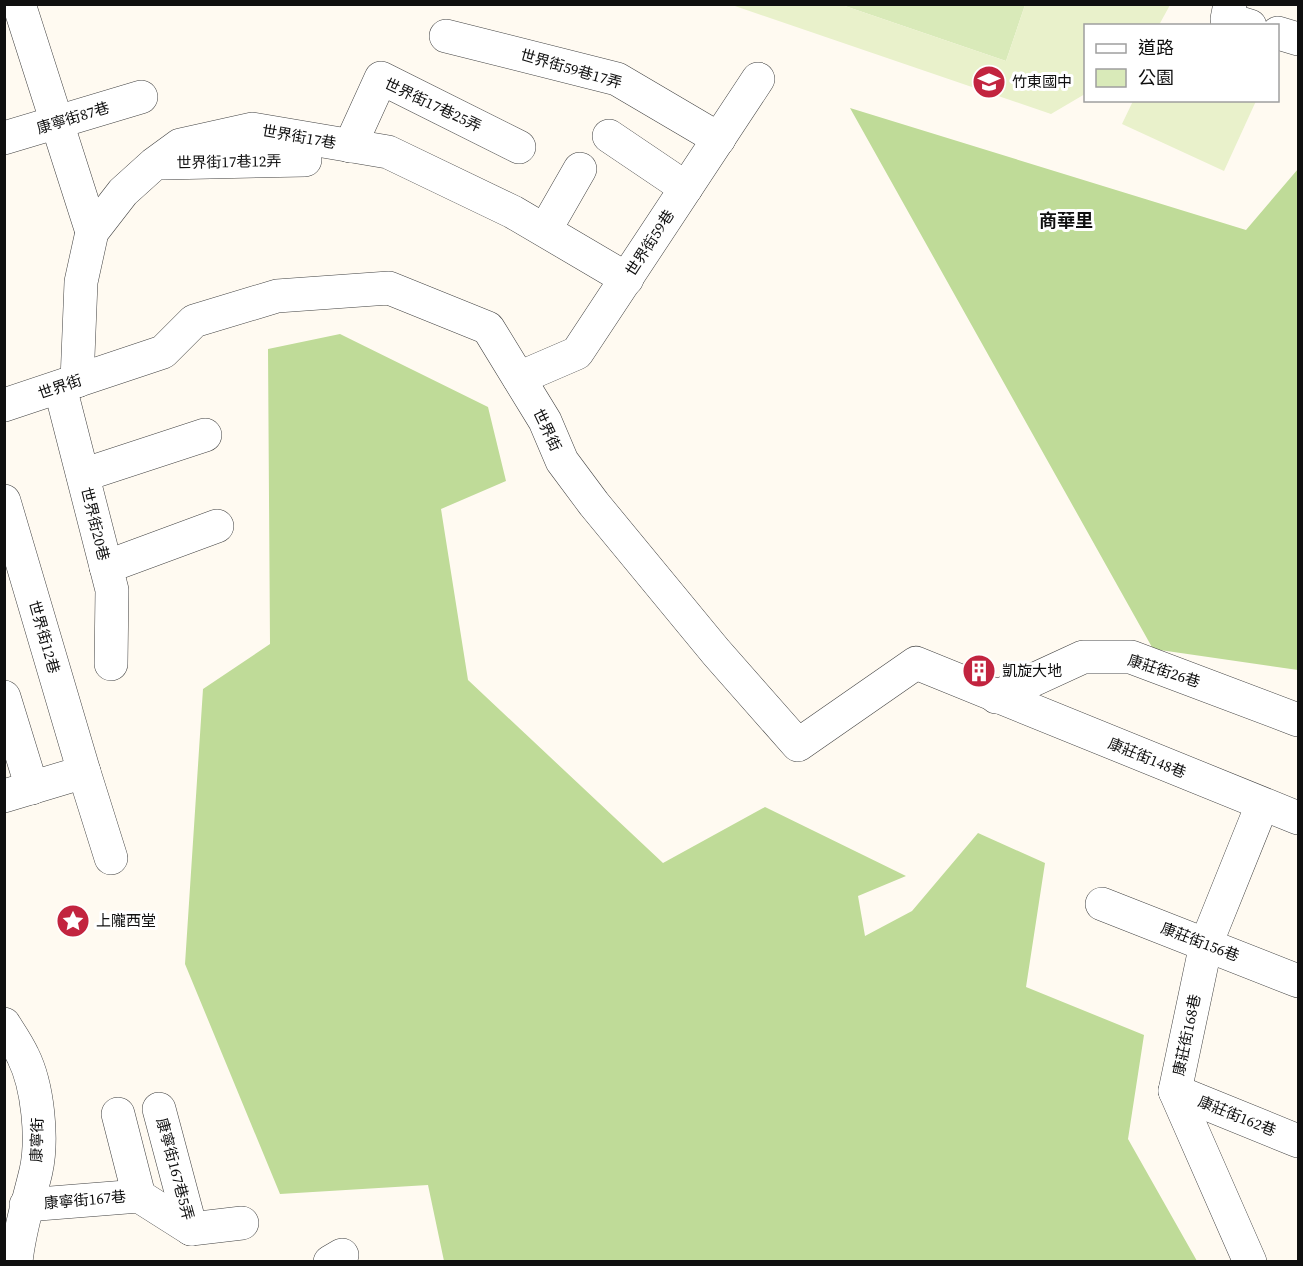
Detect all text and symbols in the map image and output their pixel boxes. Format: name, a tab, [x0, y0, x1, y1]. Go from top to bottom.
legend	[1084, 24, 1279, 102]
text: 道路	[1138, 35, 1174, 60]
street label: 世界街59巷17弄	[518, 44, 625, 93]
school or university icon: 竹東國中	[971, 64, 1007, 100]
text: 公園	[1138, 65, 1174, 90]
place label: 竹東國中	[1012, 71, 1072, 92]
street label: 世界街17巷25弄	[381, 73, 485, 136]
street label: 康寧街87巷	[34, 97, 112, 139]
street label: 世界街17巷	[260, 120, 338, 153]
street label: 世界街17巷12弄	[176, 150, 282, 173]
street label: 世界街59巷	[620, 206, 679, 280]
district label: 商華里	[1039, 208, 1093, 233]
street label: 世界街	[35, 369, 85, 404]
street label: 世界街	[528, 405, 567, 455]
street label: 世界街20巷	[76, 485, 115, 563]
street label: 世界街12巷	[24, 598, 65, 676]
street label: 康莊街26巷	[1125, 649, 1203, 692]
building icon: 凱旋大地	[961, 653, 997, 689]
place label: 凱旋大地	[1002, 660, 1062, 681]
street label: 康莊街148巷	[1105, 732, 1189, 783]
place icon: 上隴西堂	[55, 903, 91, 939]
place label: 上隴西堂	[96, 910, 156, 931]
street label: 康莊街156巷	[1158, 917, 1242, 966]
street label: 康莊街168巷	[1168, 992, 1205, 1077]
street label: 康莊街162巷	[1195, 1090, 1279, 1141]
street label: 康寧街167巷5弄	[152, 1115, 199, 1222]
street label: 康寧街	[25, 1117, 48, 1163]
street label: 康寧街167巷	[43, 1185, 127, 1214]

